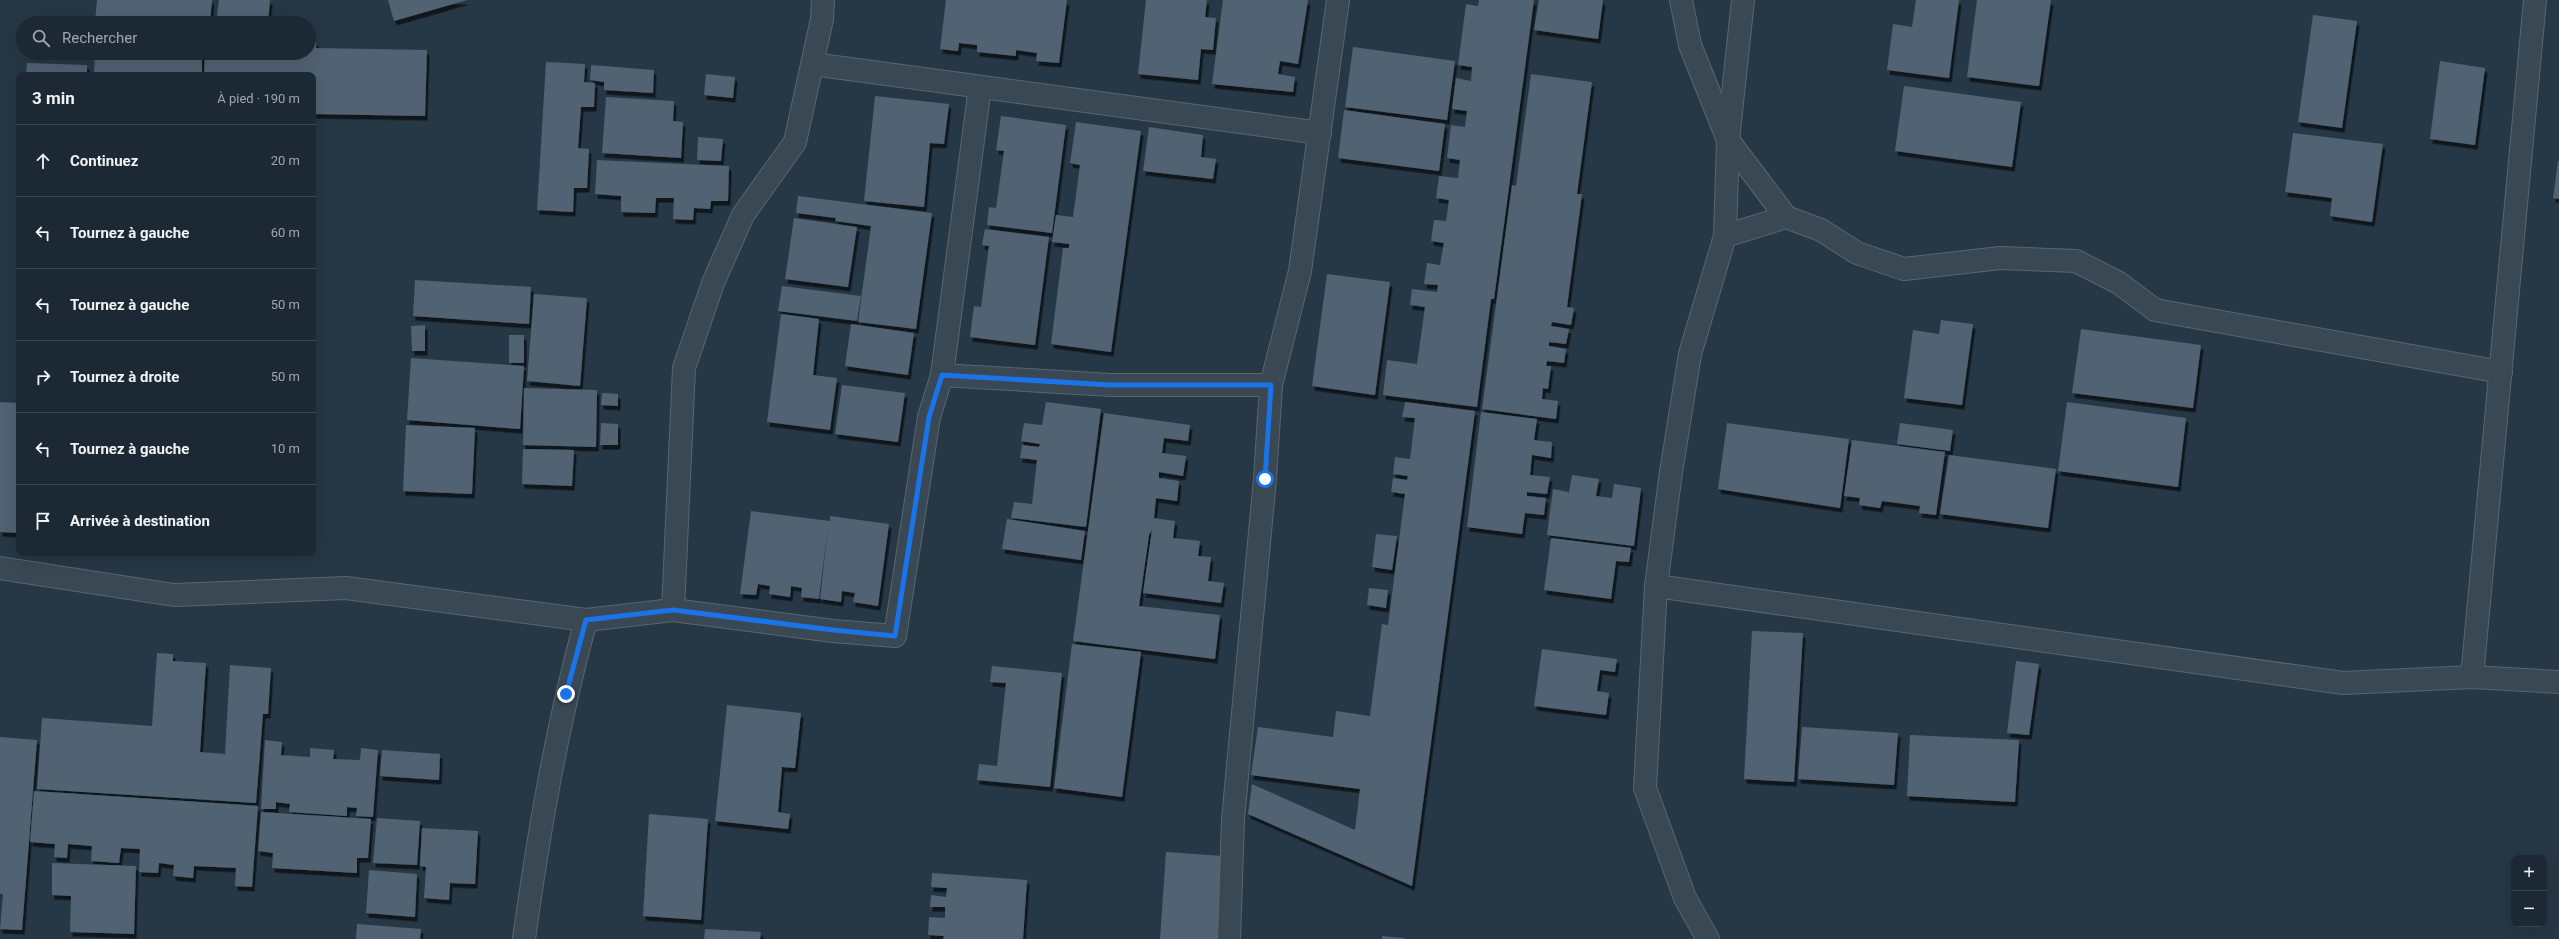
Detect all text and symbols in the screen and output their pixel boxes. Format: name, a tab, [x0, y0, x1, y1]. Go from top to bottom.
search box	[16, 16, 316, 60]
icon: search	[30, 27, 52, 49]
text: Rechercher	[62, 29, 137, 47]
text: 3 min	[32, 88, 75, 108]
text: À pied · 190 m	[217, 91, 300, 106]
icon: ahead	[32, 150, 54, 172]
text: Continuez	[70, 152, 138, 170]
text: 20 m	[271, 153, 300, 168]
icon: left	[32, 222, 54, 244]
text: Tournez à gauche	[70, 224, 189, 242]
text: 60 m	[271, 225, 300, 240]
icon: left	[32, 294, 54, 316]
text: Tournez à gauche	[70, 296, 189, 314]
text: 50 m	[271, 297, 300, 312]
icon: right	[32, 366, 54, 388]
text: Tournez à droite	[70, 368, 179, 386]
text: 50 m	[271, 369, 300, 384]
icon: left	[32, 438, 54, 460]
text: Tournez à gauche	[70, 440, 189, 458]
text: 10 m	[271, 441, 300, 456]
route start	[1256, 470, 1274, 488]
icon: arrive	[32, 510, 54, 532]
text: Arrivée à destination	[70, 512, 210, 530]
route end	[557, 685, 575, 703]
map controls	[2511, 855, 2547, 927]
button: +	[2511, 855, 2547, 891]
button: −	[2511, 891, 2547, 927]

